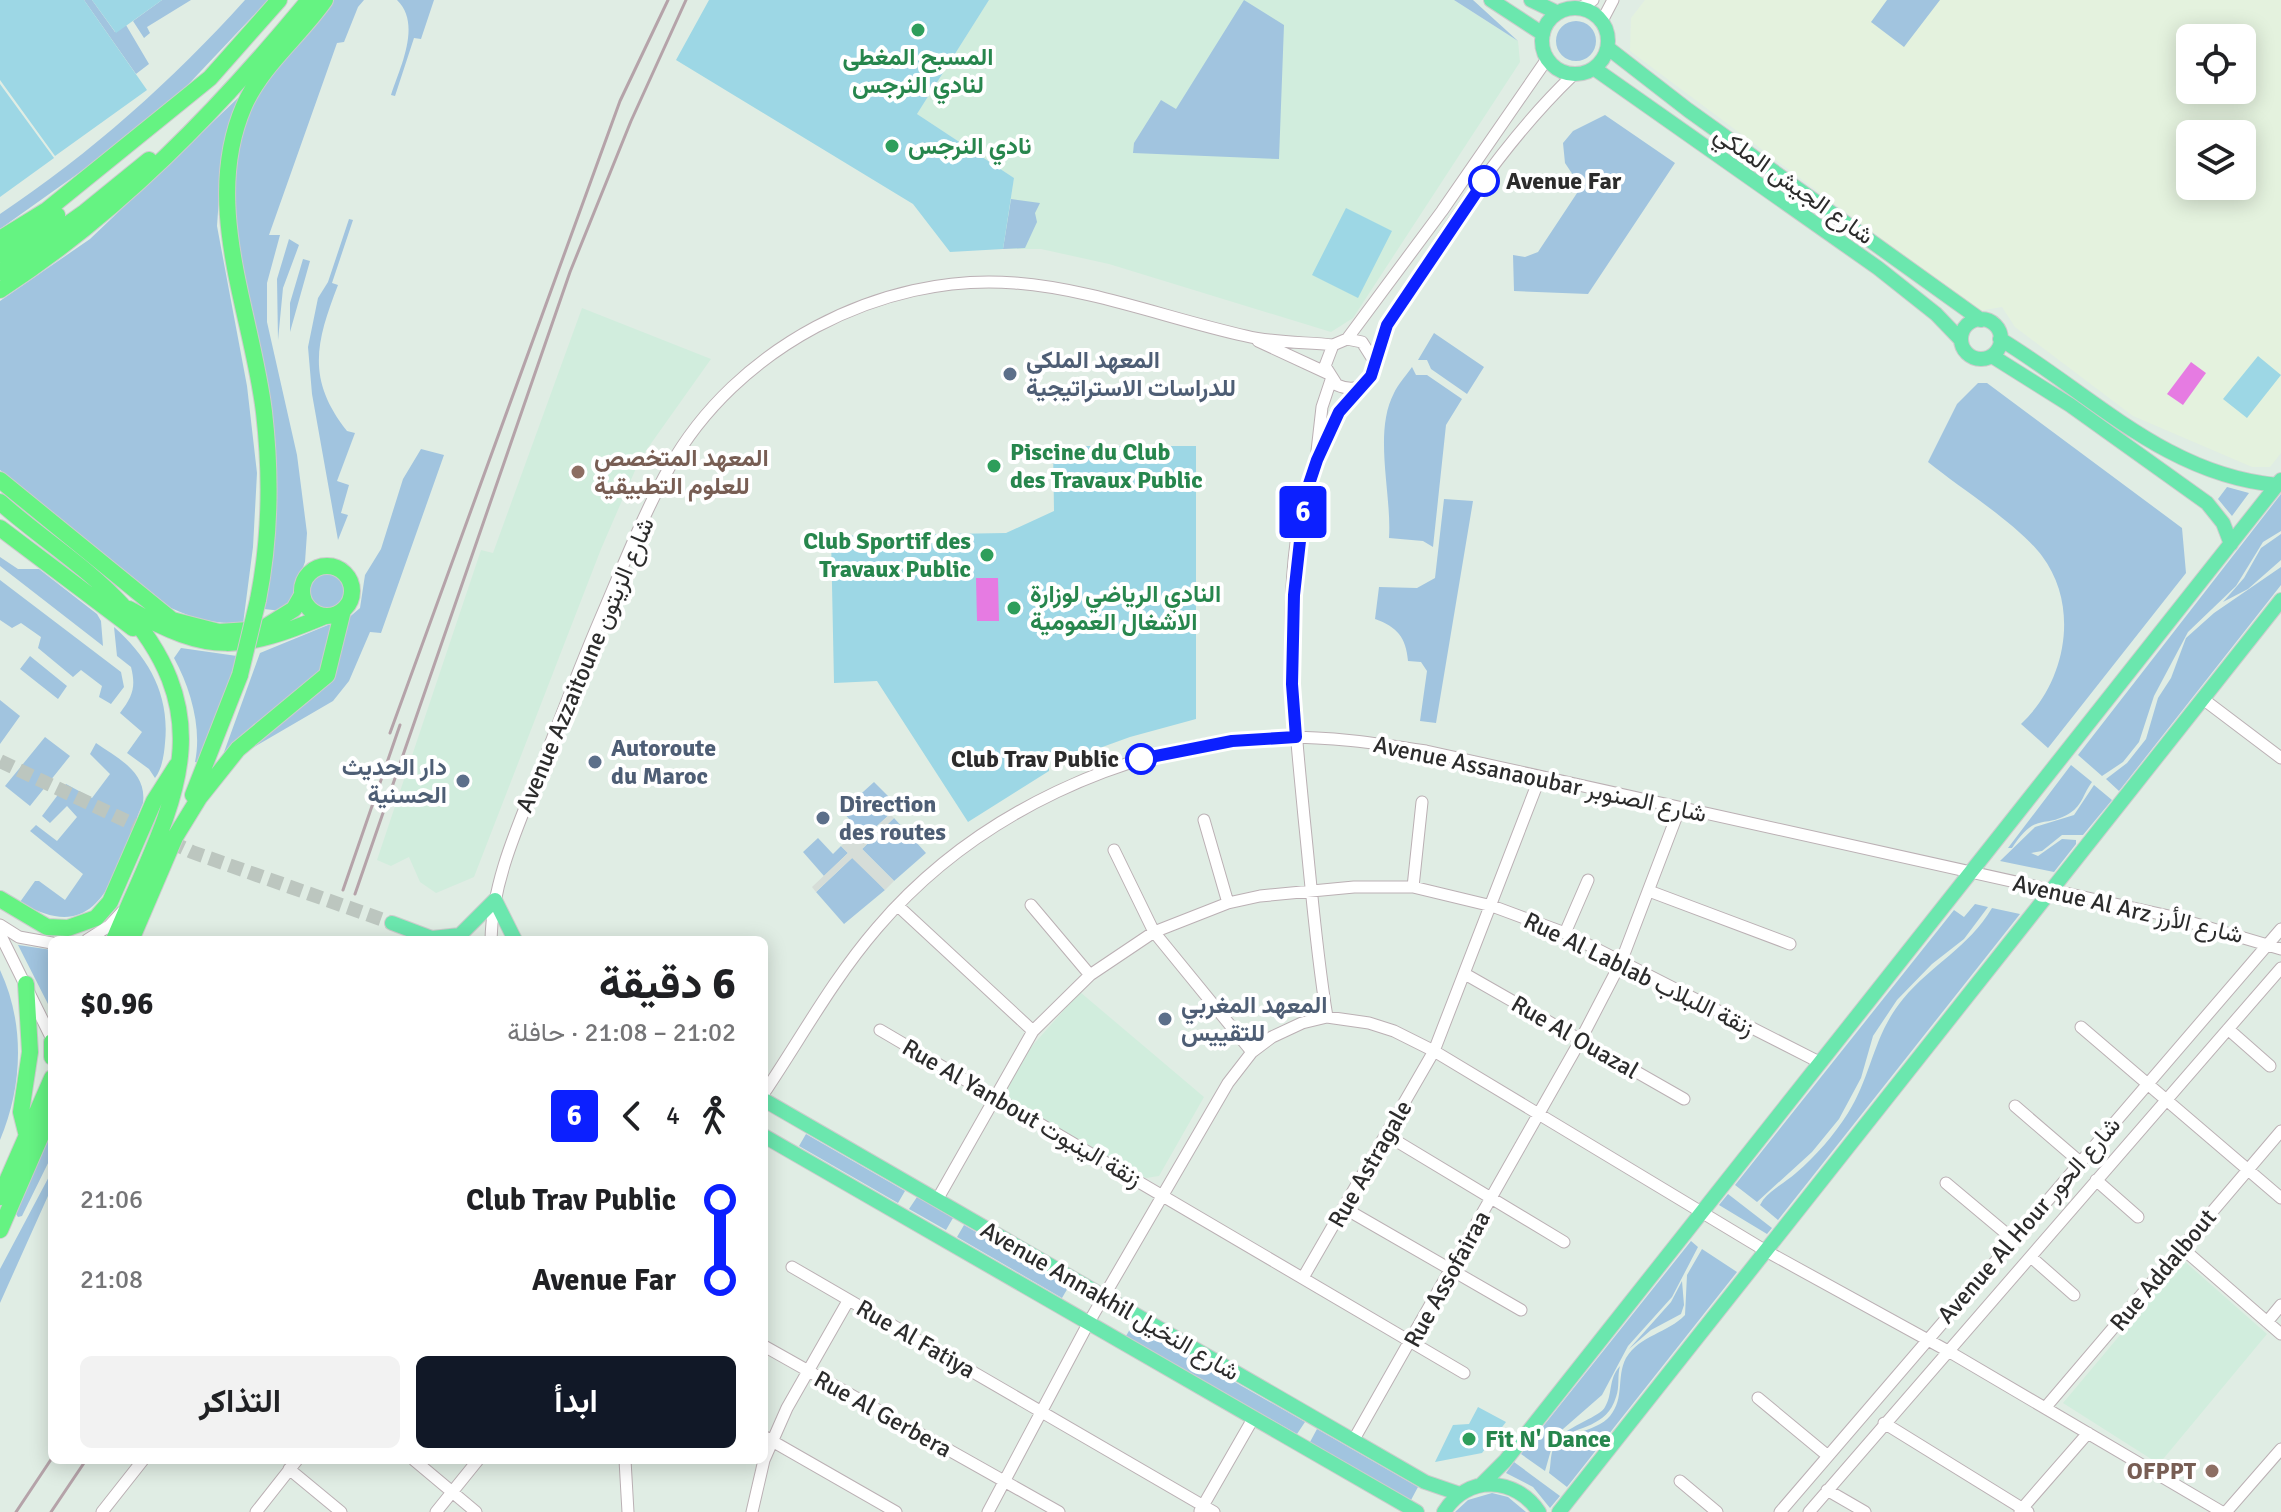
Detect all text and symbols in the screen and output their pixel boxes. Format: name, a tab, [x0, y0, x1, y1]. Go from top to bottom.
marker: المسبح المغطى لنادي النرجس	[909, 21, 927, 39]
map controls	[2176, 24, 2256, 200]
button: locate	[2176, 24, 2256, 104]
place label: المسبح المغطى لنادي النرجس	[843, 42, 993, 105]
street label: شارع الجيش الملكي	[1706, 119, 1880, 254]
button: layers	[2176, 120, 2256, 200]
place label: نادي النرجس	[908, 131, 1032, 166]
marker: نادي النرجس	[883, 137, 901, 155]
marker: Avenue Far	[1469, 166, 1499, 196]
place label: Avenue Far	[1506, 166, 1622, 196]
place label: المعهد الملكي للدراسات الاستراتيجية	[1026, 345, 1236, 403]
marker: المعهد الملكي للدراسات الاستراتيجية	[1001, 365, 1019, 383]
place label: Piscine du Club des Travaux Public	[1010, 437, 1203, 495]
place label: المعهد المتخصص للعلوم التطبيقية	[594, 443, 769, 502]
marker: Piscine du Club des Travaux Public	[985, 457, 1003, 475]
marker: المعهد المتخصص للعلوم التطبيقية	[569, 463, 587, 481]
line badge: 6	[1277, 486, 1329, 538]
text: 6	[1295, 495, 1311, 529]
street label: Avenue Azzaitoune شارع الزيتون	[509, 513, 662, 817]
place label: Club Sportif des Travaux Public	[803, 526, 971, 584]
marker: Club Sportif des Travaux Public	[978, 546, 996, 564]
place label: النادي الرياضي لوزارة الاشغال العمومية	[1030, 579, 1221, 637]
marker: النادي الرياضي لوزارة الاشغال العمومية	[1005, 599, 1023, 617]
street label: Avenue Assanaoubar شارع الصنوبر	[1371, 729, 1709, 830]
place label: Autoroute du Maroc	[611, 733, 716, 791]
place label: Club Trav Public	[951, 744, 1119, 774]
marker: Club Trav Public	[1126, 744, 1156, 774]
place label: دار الحديث الحسنية	[342, 752, 447, 810]
marker: Autoroute du Maroc	[586, 753, 604, 771]
marker: دار الحديث الحسنية	[454, 772, 472, 790]
place label: Direction des routes	[839, 789, 946, 847]
marker: Direction des routes	[814, 809, 832, 827]
street label: Avenue Al Arz شارع الأرز	[2010, 868, 2246, 951]
street label: Rue Al Lablab زنقة اللبلاب	[1519, 905, 1759, 1043]
text: 6 دقيقة	[599, 957, 736, 1011]
text: $0.96	[80, 986, 153, 1023]
street label: Rue Al Ouazal	[1506, 989, 1644, 1085]
place label: المعهد المغربي للتقييس	[1181, 990, 1327, 1048]
marker: المعهد المغربي للتقييس	[1156, 1010, 1174, 1028]
text: 21:02 – 21:08 · حافلة	[507, 1017, 736, 1049]
street label: Rue Al Yanbout زنقة الينبوت	[897, 1032, 1147, 1194]
icon: back	[610, 1094, 654, 1138]
icon: walk	[692, 1094, 736, 1138]
street label: Rue Astragale	[1321, 1095, 1419, 1233]
text: 6	[567, 1099, 582, 1133]
text: 4	[666, 1100, 680, 1132]
street label: Avenue Al Hour شارع الحور	[1931, 1110, 2128, 1330]
text: Club Trav Public	[466, 1182, 676, 1219]
text: 21:06	[80, 1184, 143, 1216]
street label: Rue Addalbout	[2103, 1203, 2223, 1337]
street label: Rue Assofairaa	[1397, 1205, 1497, 1353]
street label: Avenue Annakhil شارع النخيل	[975, 1215, 1245, 1388]
text: Avenue Far	[532, 1262, 676, 1299]
text: 21:08	[80, 1264, 143, 1296]
street label: Rue Al Fatiya	[851, 1293, 981, 1385]
button: التذاكر	[80, 1356, 400, 1448]
button: ابدأ	[416, 1356, 736, 1448]
street label: Rue Al Gerbera	[809, 1364, 957, 1464]
place label: Fit N' Dance	[1485, 1424, 1611, 1454]
marker: Fit N' Dance	[1460, 1430, 1478, 1448]
place label: OFPPT	[2127, 1456, 2197, 1486]
marker: OFPPT	[2203, 1462, 2221, 1480]

